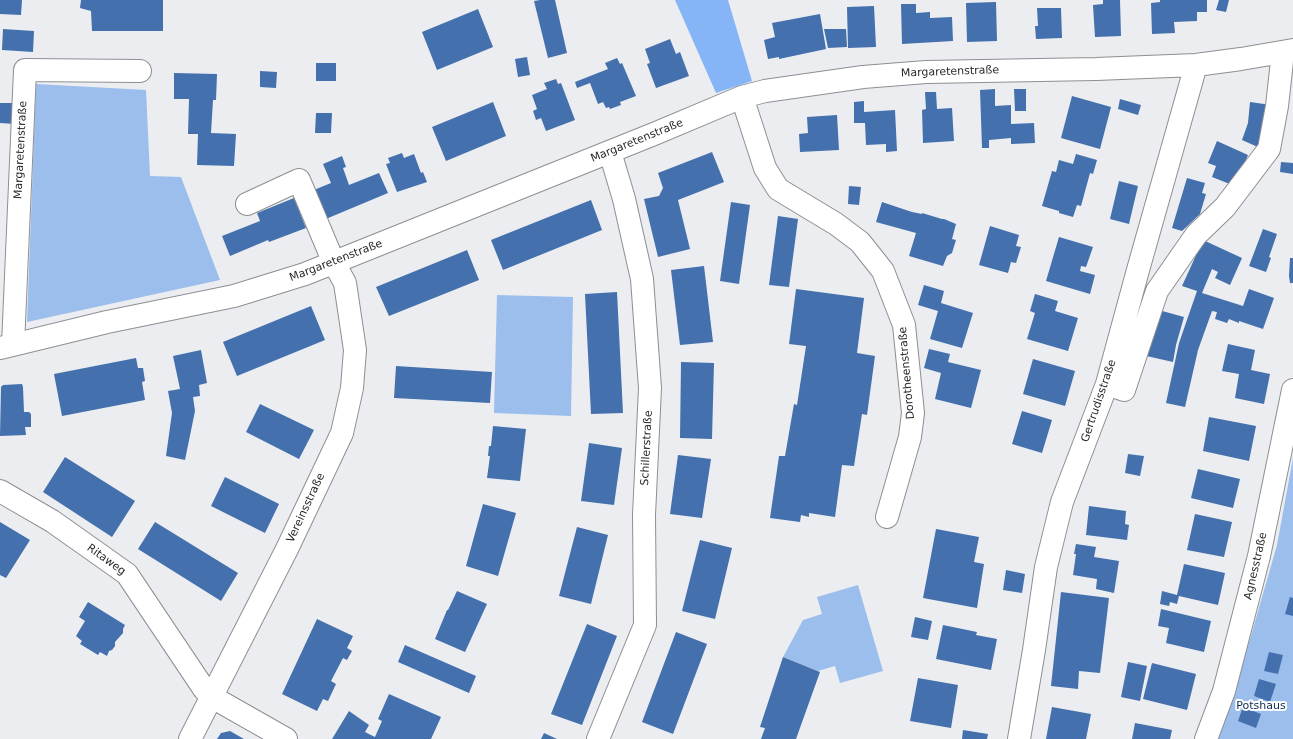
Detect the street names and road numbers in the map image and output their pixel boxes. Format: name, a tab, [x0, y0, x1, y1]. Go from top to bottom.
street label: Margaretenstraße	[901, 64, 999, 80]
street label: Margaretenstraße	[12, 101, 30, 199]
street label: Margaretenstraße	[589, 116, 685, 166]
street label: Margaretenstraße	[288, 237, 384, 285]
street label: Dorotheenstraße	[896, 326, 918, 420]
street label: Gertrudisstraße	[1079, 358, 1119, 444]
street label: Schillerstraße	[638, 410, 656, 486]
street label: Vereinsstraße	[284, 471, 328, 545]
street label: Agnesstraße	[1242, 531, 1270, 601]
street label: Ritaweg	[84, 542, 128, 578]

